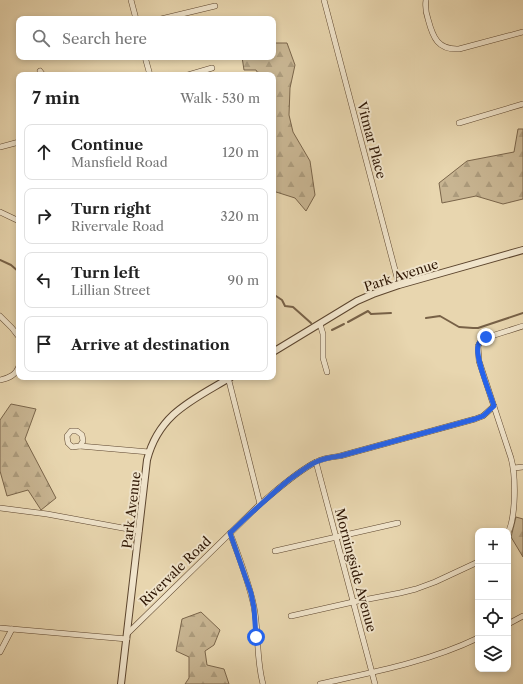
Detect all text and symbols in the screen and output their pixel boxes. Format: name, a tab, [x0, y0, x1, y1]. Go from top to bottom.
search box	[16, 16, 276, 60]
icon: search	[30, 27, 52, 49]
text: Search here	[62, 29, 147, 48]
text: 7 min	[32, 88, 80, 108]
text: Walk · 530 m	[180, 90, 260, 106]
street label: Vitmar Place	[354, 99, 390, 180]
text: Continue	[71, 135, 143, 154]
icon: ahead	[33, 141, 55, 163]
text: 120 m	[222, 144, 259, 160]
text: Mansfield Road	[71, 154, 168, 170]
text: Turn right	[71, 199, 151, 218]
icon: right	[33, 205, 55, 227]
text: 320 m	[221, 208, 259, 224]
text: Rivervale Road	[71, 218, 164, 234]
street label: Park Avenue	[362, 255, 440, 295]
text: Turn left	[71, 263, 140, 282]
icon: left	[33, 269, 55, 291]
text: 90 m	[228, 272, 259, 288]
text: Lillian Street	[71, 282, 150, 298]
route end	[477, 328, 495, 346]
icon: arrive	[33, 333, 55, 355]
text: Arrive at destination	[71, 335, 230, 354]
street label: Park Avenue	[118, 471, 144, 549]
street label: Morningside Avenue	[332, 506, 380, 634]
map controls	[475, 528, 511, 672]
button: +	[475, 528, 511, 564]
street label: Rivervale Road	[136, 533, 214, 609]
button: −	[475, 564, 511, 600]
button: locate	[475, 600, 511, 636]
route start	[247, 628, 265, 646]
button: layers	[475, 636, 511, 672]

